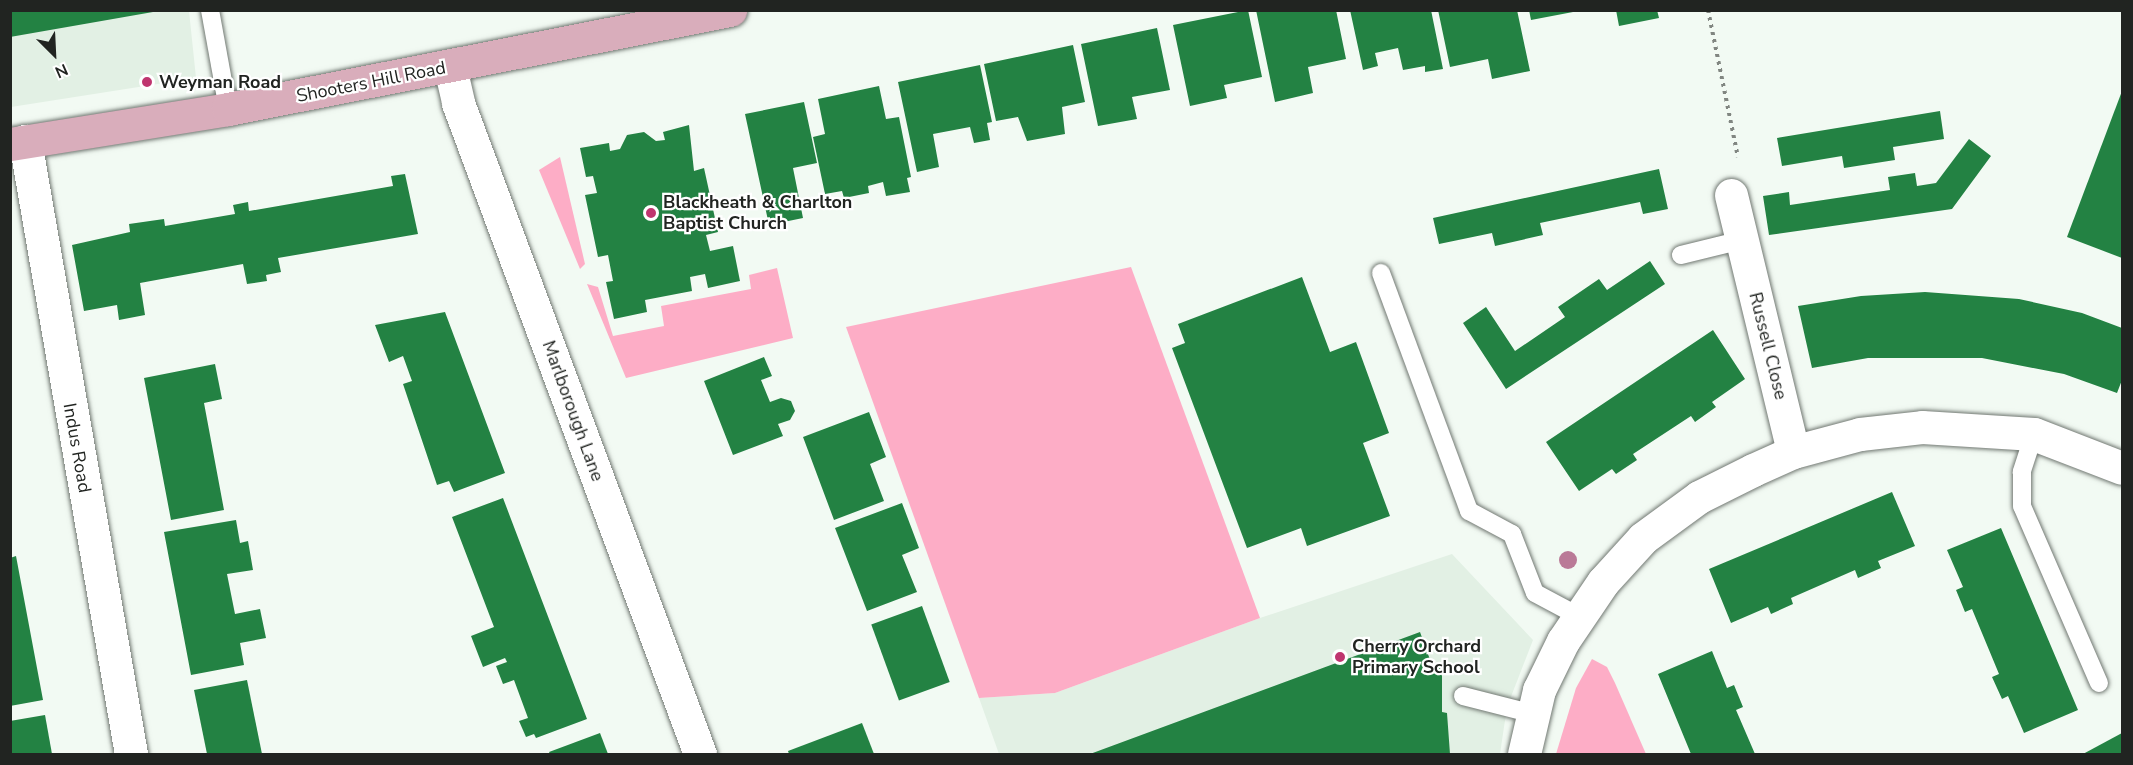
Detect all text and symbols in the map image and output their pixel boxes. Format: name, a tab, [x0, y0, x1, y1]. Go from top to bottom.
north arrow	[24, 24, 84, 84]
street label: Shooters Hill Road	[294, 57, 448, 107]
text: N	[51, 58, 71, 83]
place label: Weyman Road	[159, 71, 281, 93]
marker: Weyman Road	[140, 75, 154, 89]
place label: Blackheath & Charlton Baptist Church	[663, 192, 852, 234]
marker: Blackheath & Charlton Baptist Church	[644, 206, 658, 220]
street label: Russell Close	[1744, 290, 1792, 402]
street label: Marlborough Lane	[538, 338, 608, 484]
street label: Indus Road	[58, 402, 96, 494]
place label: Cherry Orchard Primary School	[1352, 636, 1481, 678]
marker: Cherry Orchard Primary School	[1333, 650, 1347, 664]

